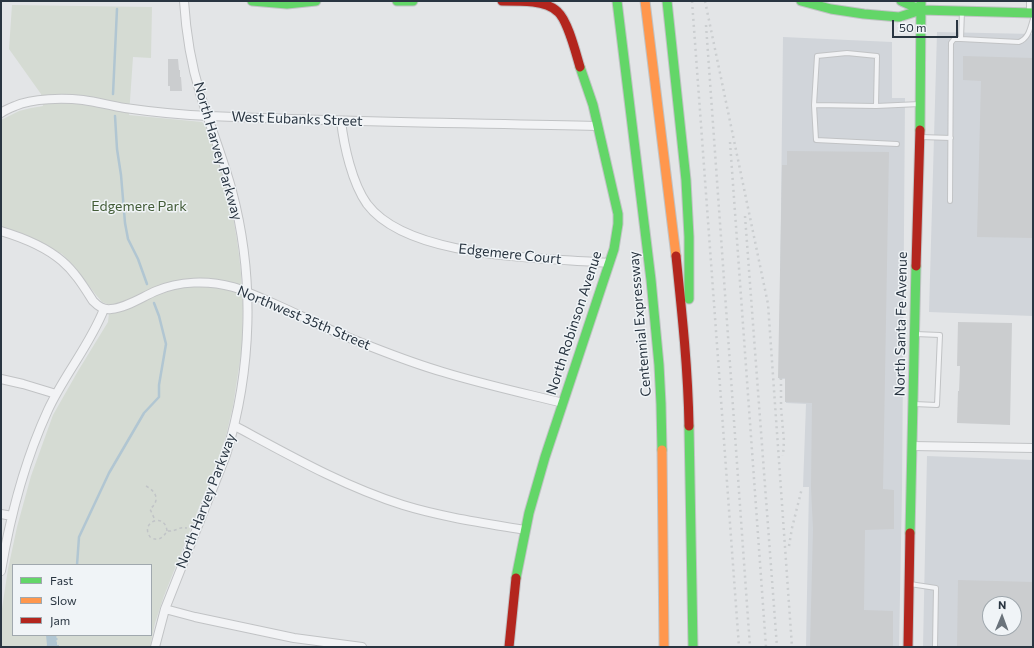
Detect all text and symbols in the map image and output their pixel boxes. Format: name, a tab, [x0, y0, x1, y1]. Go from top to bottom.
scale bar	[894, 12, 960, 38]
text: 50 m	[899, 20, 927, 34]
street label: North Harvey Parkway	[190, 80, 246, 222]
street label: West Eubanks Street	[231, 108, 363, 130]
park label: Edgemere Park	[91, 198, 187, 214]
street label: Edgemere Court	[458, 240, 562, 268]
street label: North Robinson Avenue	[543, 249, 605, 397]
street label: Centennial Expressway	[625, 251, 655, 397]
street label: North Santa Fe Avenue	[891, 252, 911, 396]
street label: Northwest 35th Street	[235, 282, 373, 354]
street label: North Harvey Parkway	[172, 431, 240, 571]
legend	[12, 564, 152, 636]
text: Fast	[50, 573, 73, 587]
text: Slow	[50, 593, 77, 607]
north arrow	[982, 596, 1022, 636]
text: N	[998, 598, 1006, 611]
text: Jam	[50, 613, 70, 627]

